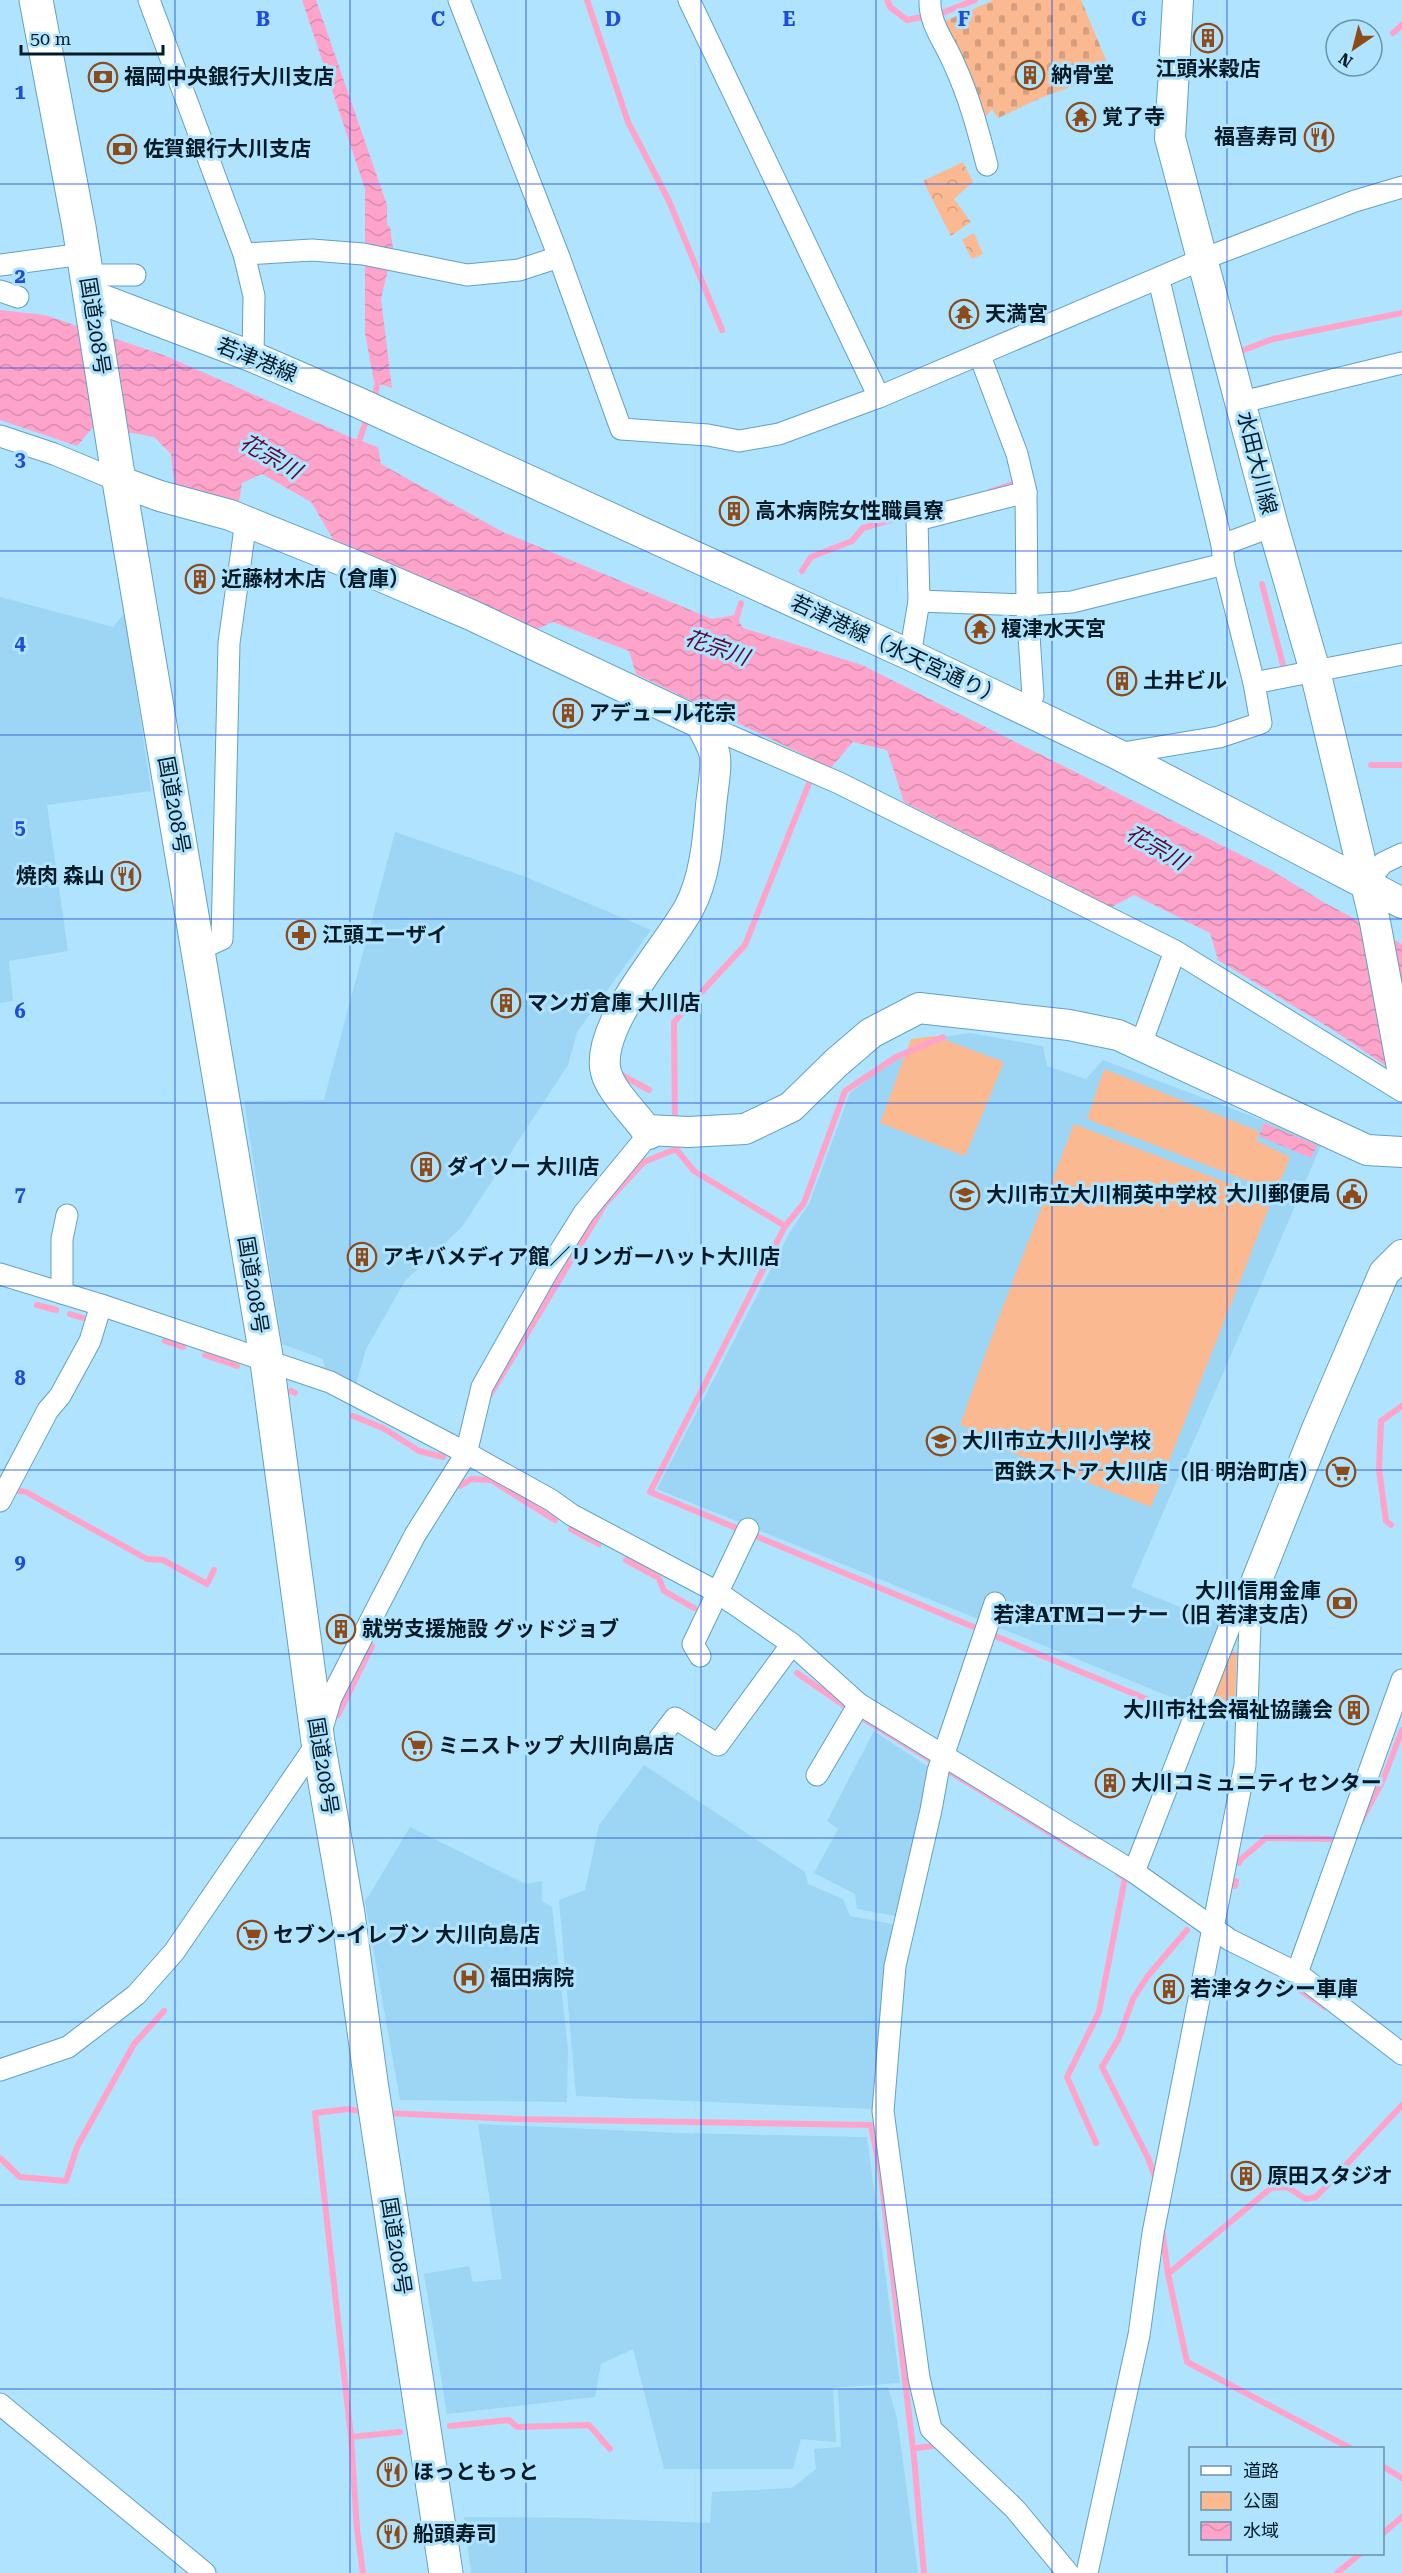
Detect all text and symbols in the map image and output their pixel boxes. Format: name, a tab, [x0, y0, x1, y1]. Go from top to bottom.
text: B	[256, 7, 270, 31]
text: C	[431, 7, 445, 31]
text: D	[605, 7, 621, 31]
text: E	[783, 7, 796, 31]
text: F	[958, 7, 970, 31]
text: G	[1131, 7, 1147, 31]
scale bar	[21, 18, 164, 56]
north arrow	[1324, 18, 1384, 78]
building icon: 江頭米穀店	[1192, 22, 1224, 54]
text: 50 m	[30, 28, 71, 49]
text: N	[1335, 49, 1356, 71]
place label: 江頭米穀店	[1156, 57, 1261, 81]
building icon: 納骨堂	[1014, 59, 1046, 91]
bank icon: 福岡中央銀行大川支店	[87, 61, 119, 93]
place label: 納骨堂	[1051, 63, 1114, 87]
place label: 福岡中央銀行大川支店	[124, 65, 334, 89]
text: 1	[14, 80, 26, 104]
temple icon: 覚了寺	[1065, 101, 1097, 133]
place label: 覚了寺	[1102, 105, 1165, 129]
restaurant icon: 福喜寿司	[1303, 121, 1335, 153]
place label: 福喜寿司	[1214, 125, 1298, 149]
bank icon: 佐賀銀行大川支店	[106, 133, 138, 165]
place label: 佐賀銀行大川支店	[143, 137, 311, 161]
text: 2	[14, 264, 26, 288]
street label: 国道208号	[75, 276, 115, 376]
temple icon: 天満宮	[948, 298, 980, 330]
place label: 天満宮	[985, 302, 1048, 326]
street label: 若津港線	[214, 333, 300, 387]
street label: 水田大川線	[1233, 409, 1281, 517]
water label: 花宗川	[236, 429, 307, 485]
text: 3	[14, 447, 26, 471]
building icon: 高木病院女性職員寮	[718, 495, 750, 527]
place label: 高木病院女性職員寮	[755, 499, 944, 523]
building icon: 近藤材木店（倉庫）	[184, 563, 216, 595]
place label: 近藤材木店（倉庫）	[221, 567, 410, 591]
street label: 若津港線（水天宮通り）	[787, 590, 1007, 710]
temple icon: 榎津水天宮	[964, 613, 996, 645]
place label: 榎津水天宮	[1001, 617, 1106, 641]
water label: 花宗川	[682, 625, 754, 671]
text: 4	[14, 631, 26, 655]
building icon: 土井ビル	[1106, 665, 1138, 697]
place label: 土井ビル	[1143, 669, 1227, 693]
building icon: アデュール花宗	[552, 697, 584, 729]
place label: アデュール花宗	[589, 701, 736, 725]
street label: 国道208号	[154, 755, 194, 855]
text: 5	[14, 815, 26, 839]
water label: 花宗川	[1122, 820, 1193, 876]
restaurant icon: 焼肉 森山	[110, 860, 142, 892]
place label: 焼肉 森山	[16, 864, 105, 888]
pharmacy icon: 江頭エーザイ	[285, 919, 317, 951]
place label: 江頭エーザイ	[322, 923, 448, 947]
building icon: マンガ倉庫 大川店	[490, 987, 522, 1019]
place label: マンガ倉庫 大川店	[527, 991, 700, 1015]
text: 6	[14, 999, 26, 1023]
building icon: ダイソー 大川店	[410, 1151, 442, 1183]
place label: ダイソー 大川店	[447, 1155, 599, 1179]
public building icon: 大川郵便局	[1336, 1178, 1368, 1210]
school or university icon: 大川市立大川桐英中学校	[949, 1179, 981, 1211]
text: 7	[14, 1182, 26, 1206]
place label: 大川郵便局	[1226, 1182, 1331, 1206]
place label: 大川市立大川桐英中学校	[986, 1183, 1217, 1207]
street label: 国道208号	[233, 1235, 273, 1335]
building icon: アキバメディア館／リンガーハット大川店	[346, 1241, 378, 1273]
place label: アキバメディア館／リンガーハット大川店	[383, 1245, 780, 1269]
text: 8	[14, 1366, 26, 1390]
school or university icon: 大川市立大川小学校	[925, 1425, 957, 1457]
place label: 大川市立大川小学校	[962, 1429, 1151, 1453]
supermarket icon: 西鉄ストア 大川店（旧 明治町店）	[1325, 1456, 1357, 1488]
place label: 西鉄ストア 大川店（旧 明治町店）	[994, 1460, 1320, 1484]
text: 9	[14, 1550, 26, 1574]
place label: 大川信用金庫 若津ATMコーナー（旧 若津支店）	[993, 1579, 1321, 1627]
bank icon: 大川信用金庫 若津ATMコーナー（旧 若津支店）	[1326, 1587, 1358, 1619]
building icon: 就労支援施設 グッドジョブ	[325, 1613, 357, 1645]
place label: 就労支援施設 グッドジョブ	[362, 1617, 619, 1641]
building icon: 大川市社会福祉協議会	[1338, 1694, 1370, 1726]
place label: 大川市社会福祉協議会	[1123, 1698, 1333, 1722]
street label: 国道208号	[303, 1716, 343, 1816]
supermarket icon: ミニストップ 大川向島店	[401, 1730, 433, 1762]
place label: ミニストップ 大川向島店	[438, 1734, 674, 1758]
building icon: 大川コミュニティセンター	[1094, 1767, 1126, 1799]
place label: 大川コミュニティセンター	[1131, 1771, 1382, 1795]
supermarket icon: セブン-イレブン 大川向島店	[236, 1919, 268, 1951]
place label: セブン-イレブン 大川向島店	[273, 1923, 540, 1947]
hospital icon: 福田病院	[453, 1962, 485, 1994]
place label: 福田病院	[490, 1966, 574, 1990]
building icon: 若津タクシー車庫	[1153, 1973, 1185, 2005]
place label: 若津タクシー車庫	[1190, 1977, 1358, 2001]
building icon: 原田スタジオ	[1230, 2160, 1262, 2192]
place label: 原田スタジオ	[1267, 2164, 1393, 2188]
street label: 国道208号	[376, 2196, 416, 2296]
legend	[1189, 2447, 1384, 2555]
restaurant icon: ほっともっと	[376, 2456, 408, 2488]
place label: ほっともっと	[413, 2460, 539, 2484]
text: 道路	[1243, 2460, 1279, 2481]
text: 公園	[1243, 2490, 1279, 2511]
restaurant icon: 船頭寿司	[376, 2518, 408, 2550]
text: 水域	[1243, 2520, 1279, 2541]
place label: 船頭寿司	[413, 2522, 497, 2546]

